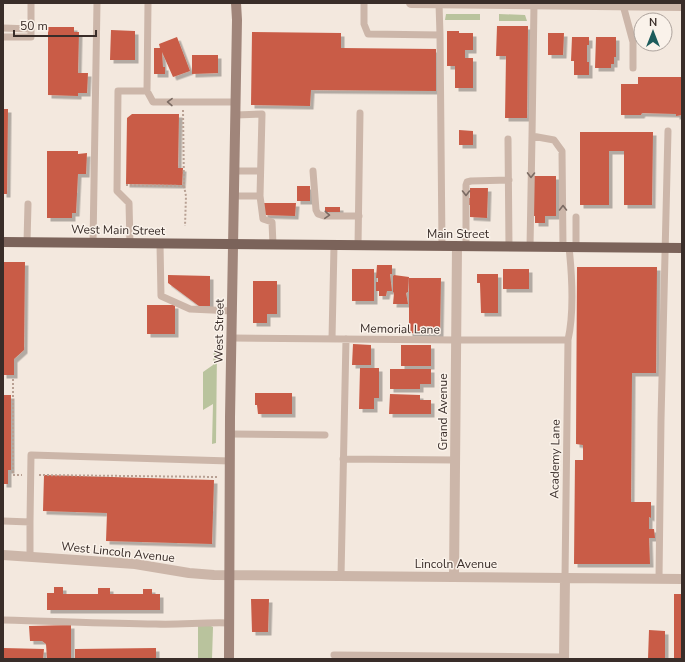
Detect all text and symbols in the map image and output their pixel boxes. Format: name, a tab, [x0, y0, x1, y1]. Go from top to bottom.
scale bar	[14, 12, 96, 38]
north arrow	[633, 12, 673, 52]
text: N	[649, 15, 657, 30]
text: 50 m	[20, 18, 48, 34]
one-way arrow	[167, 98, 173, 106]
one-way arrow	[527, 172, 535, 178]
one-way arrow	[462, 190, 470, 196]
one-way arrow	[559, 205, 567, 211]
one-way arrow	[324, 211, 330, 220]
street label: West Main Street	[71, 221, 166, 239]
street label: Main Street	[427, 226, 490, 242]
street label: West Street	[210, 298, 228, 363]
street label: Memorial Lane	[360, 320, 440, 338]
street label: Grand Avenue	[435, 373, 451, 451]
street label: Academy Lane	[546, 419, 564, 499]
street label: West Lincoln Avenue	[60, 538, 176, 566]
street label: Lincoln Avenue	[415, 556, 497, 572]

